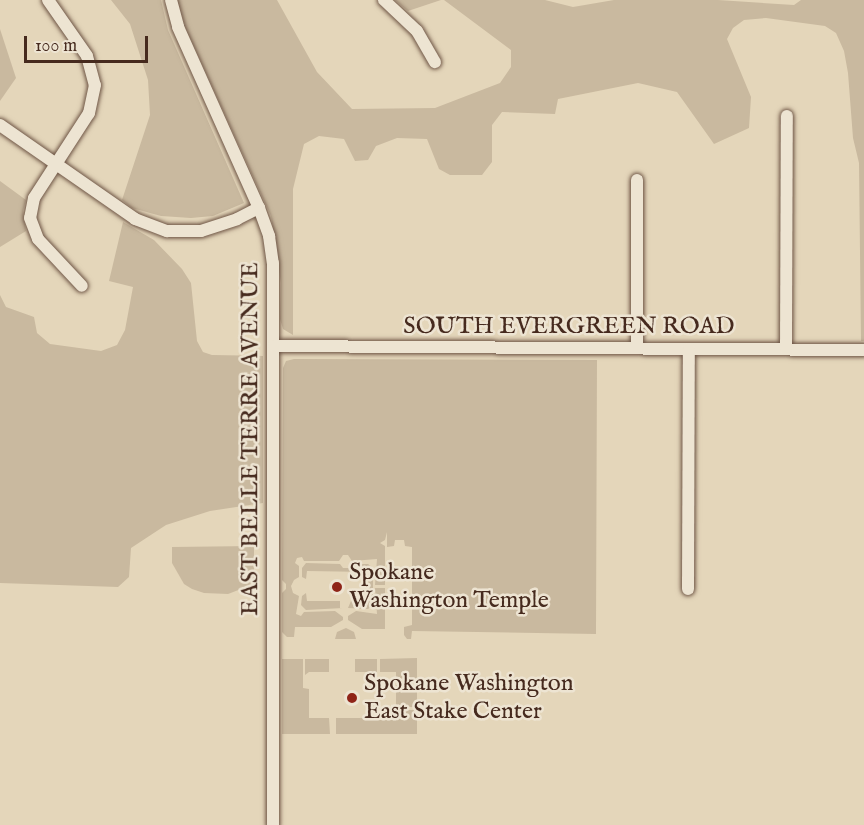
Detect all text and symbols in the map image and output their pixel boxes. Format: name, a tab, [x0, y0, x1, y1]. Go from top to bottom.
scale bar	[27, 24, 152, 62]
text: 100 m	[35, 35, 77, 58]
street label: EAST BELLE TERRE AVENUE	[237, 262, 265, 616]
street label: SOUTH EVERGREEN ROAD	[403, 313, 735, 341]
place label: Spokane Washington Temple	[349, 559, 549, 615]
marker: Spokane Washington Temple	[330, 580, 344, 594]
place label: Spokane Washington East Stake Center	[364, 670, 573, 726]
marker: Spokane Washington East Stake Center	[345, 691, 359, 705]

